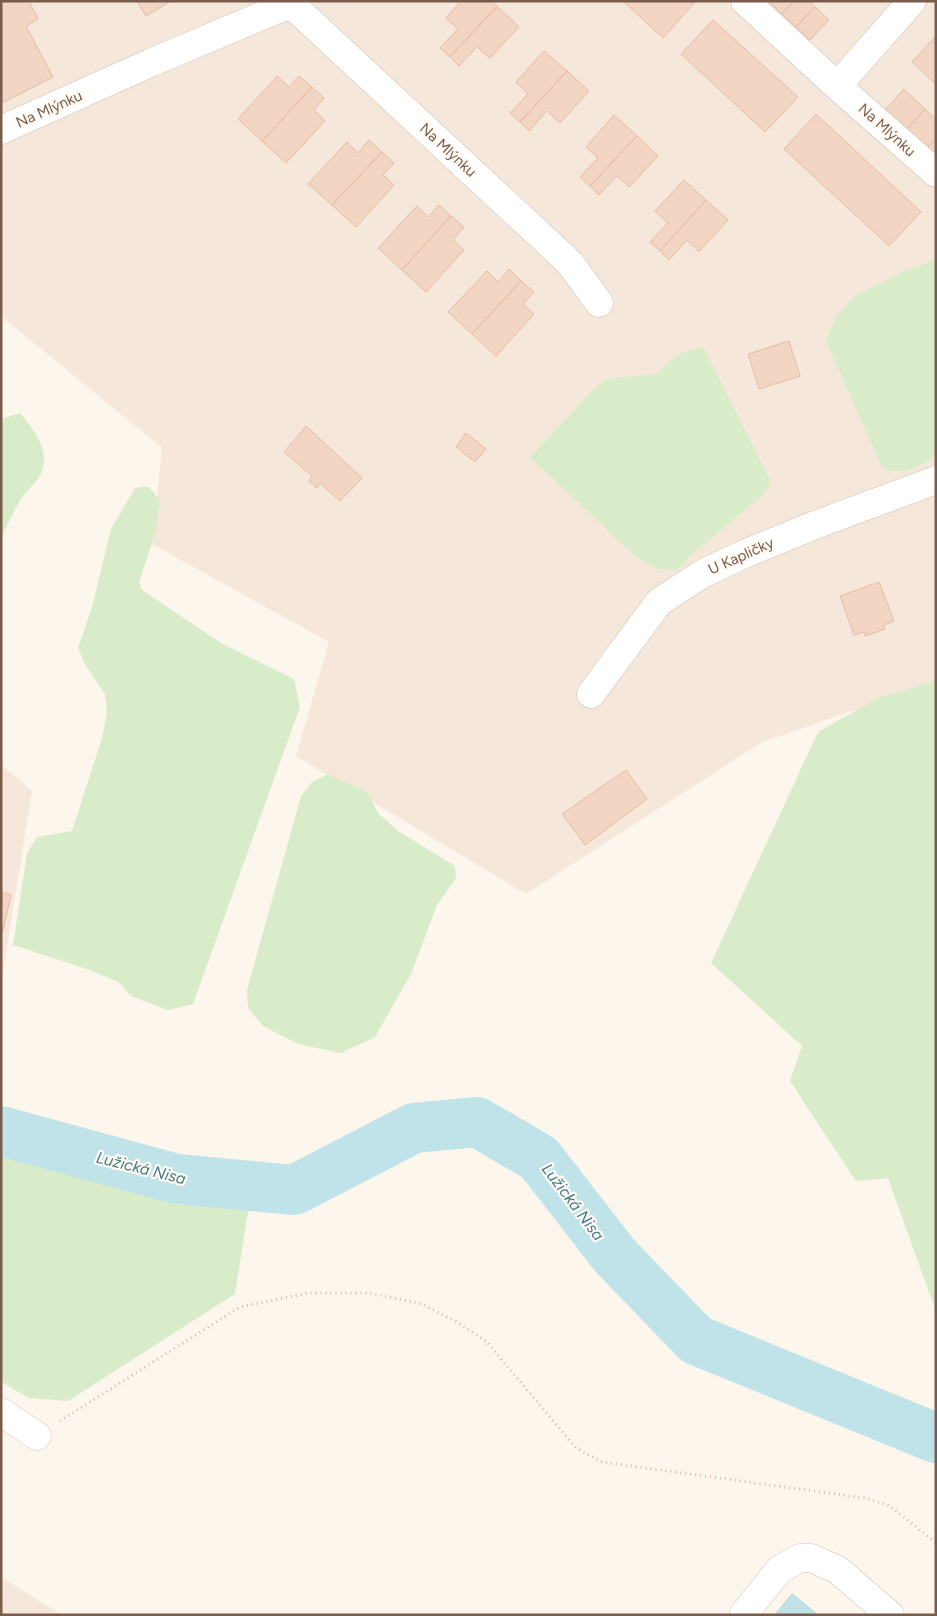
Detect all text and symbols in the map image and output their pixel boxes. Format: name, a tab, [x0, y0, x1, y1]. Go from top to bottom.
street label: Na Mlýnku	[13, 86, 85, 132]
street label: Na Mlýnku	[855, 100, 919, 160]
street label: Na Mlýnku	[416, 119, 480, 181]
street label: U Kapličky	[705, 534, 777, 578]
water label: Lužická Nisa	[94, 1148, 188, 1188]
water label: Lužická Nisa	[538, 1160, 608, 1244]

